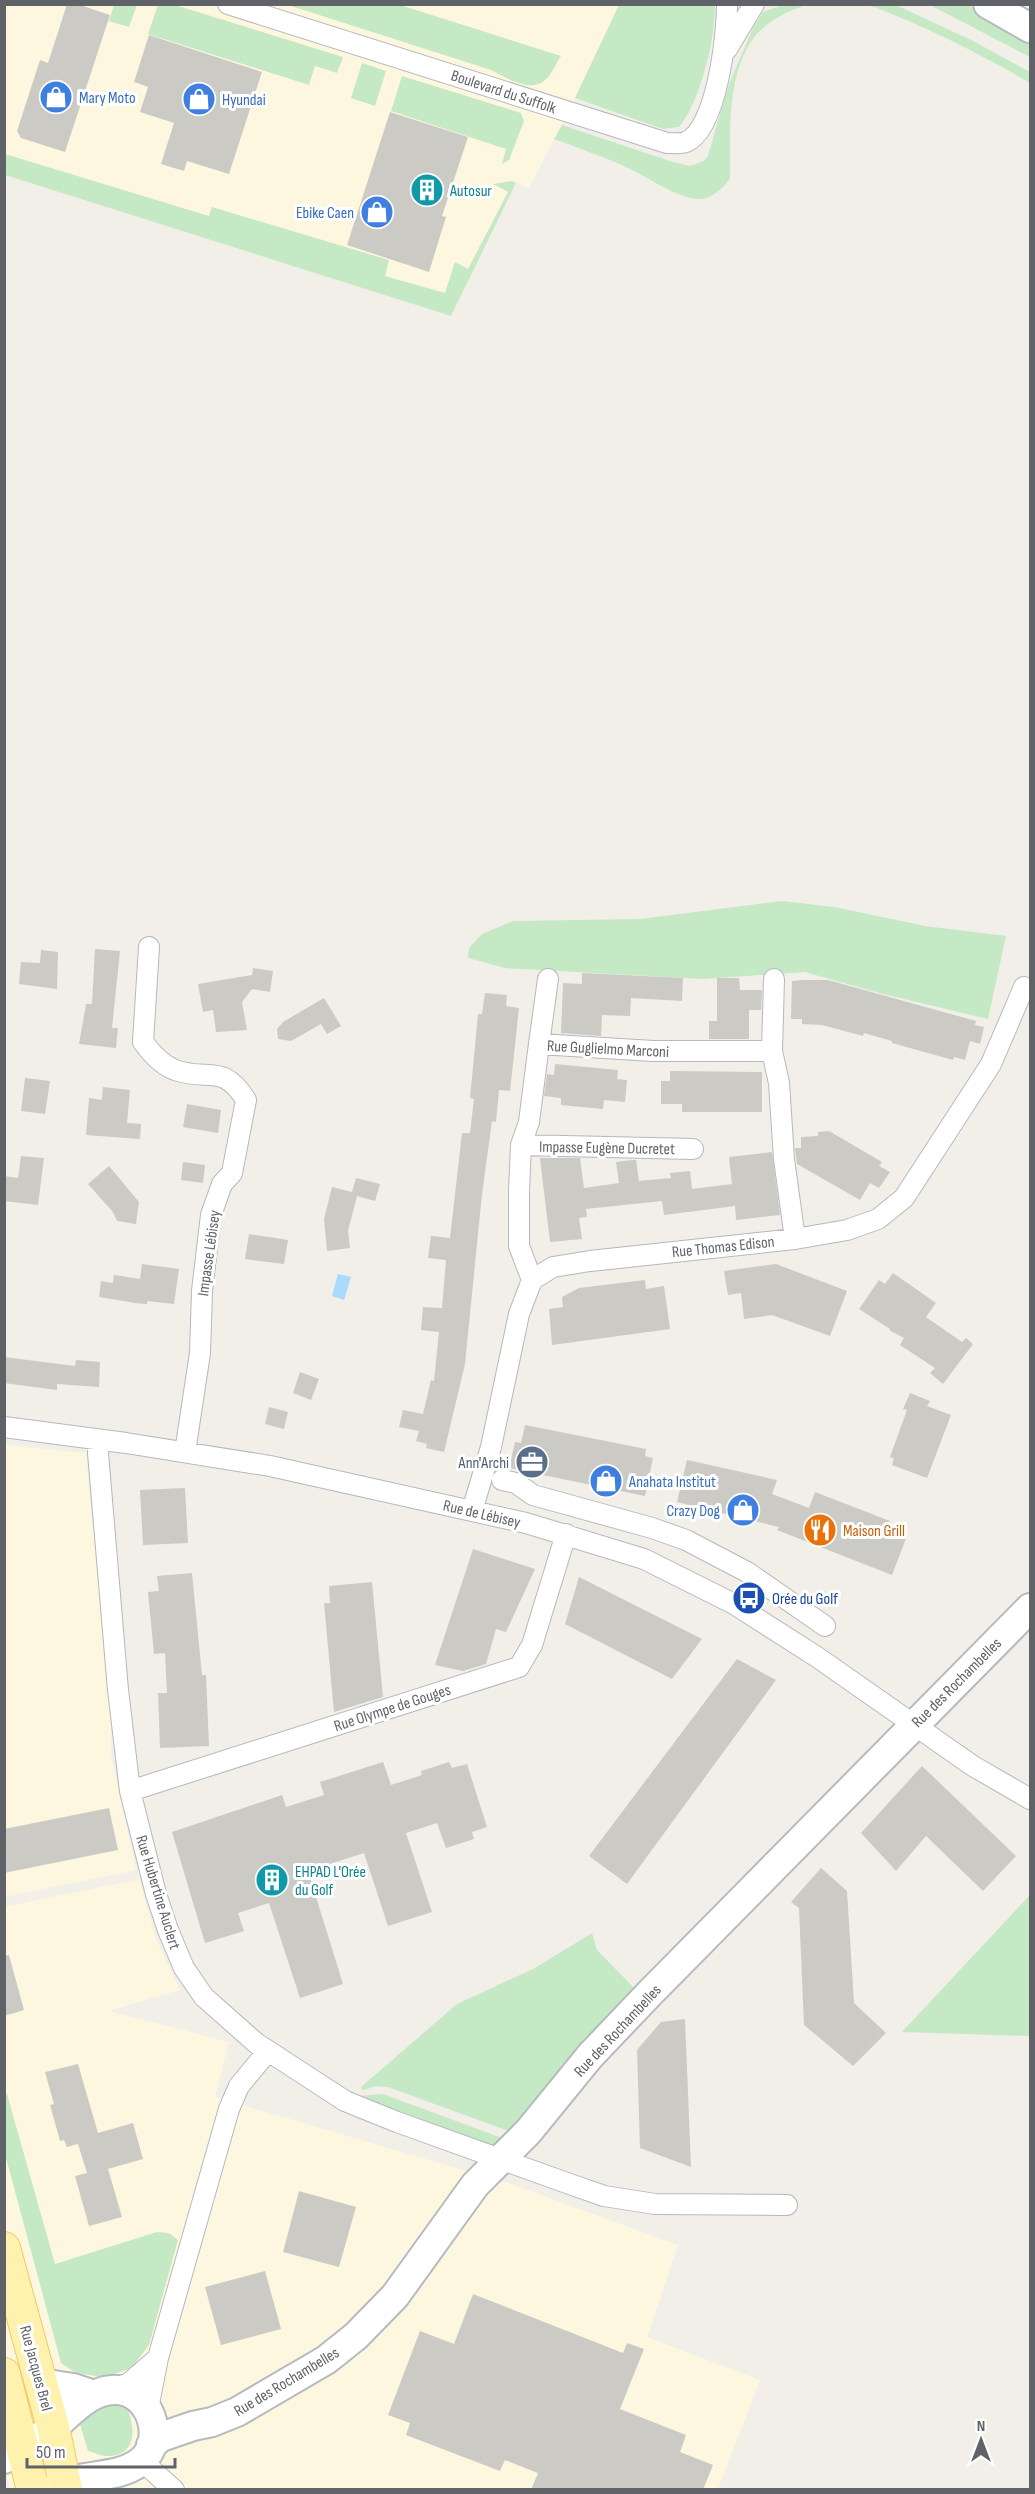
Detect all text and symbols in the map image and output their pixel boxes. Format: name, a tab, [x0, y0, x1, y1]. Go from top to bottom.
street label: Boulevard du Suffolk	[449, 66, 559, 118]
shop icon: Mary Moto	[38, 79, 74, 115]
shop icon: Hyundai	[181, 81, 217, 117]
place label: Mary Moto	[79, 89, 136, 108]
place label: Hyundai	[222, 91, 266, 110]
building icon: Autosur	[409, 172, 445, 208]
place label: Autosur	[449, 182, 492, 201]
shop icon: Ebike Caen	[359, 194, 395, 230]
place label: Ebike Caen	[296, 204, 354, 223]
street label: Rue Guglielmo Marconi	[546, 1037, 669, 1062]
street label: Impasse Eugène Ducretet	[539, 1138, 675, 1159]
street label: Impasse Lébisey	[194, 1209, 225, 1297]
street label: Rue Thomas Edison	[671, 1233, 775, 1262]
office icon: Ann'Archi	[514, 1444, 550, 1480]
place label: Ann'Archi	[458, 1454, 509, 1473]
shop icon: Anahata Institut	[588, 1463, 624, 1499]
place label: Anahata Institut	[628, 1473, 716, 1492]
shop icon: Crazy Dog	[725, 1492, 761, 1528]
street label: Rue de Lébisey	[441, 1496, 522, 1533]
place label: Crazy Dog	[666, 1502, 720, 1521]
restaurant icon: Maison Grill	[802, 1512, 838, 1548]
place label: Maison Grill	[843, 1522, 905, 1541]
bus stop icon: Orée du Golf	[731, 1580, 767, 1616]
place label: Orée du Golf	[772, 1590, 838, 1609]
street label: Rue des Rochambelles	[908, 1634, 1006, 1732]
street label: Rue Olympe de Gouges	[332, 1681, 453, 1736]
street label: Rue Hubertine Auclert	[131, 1833, 184, 1952]
building icon: EHPAD L'Orée du Golf	[254, 1862, 290, 1898]
place label: EHPAD L'Orée du Golf	[295, 1863, 366, 1900]
street label: Rue des Rochambelles	[571, 1981, 666, 2081]
street label: Rue Jacques Brel	[15, 2324, 56, 2413]
street label: Rue des Rochambelles	[231, 2343, 343, 2421]
north arrow	[951, 2410, 1011, 2470]
text: N	[977, 2417, 985, 2436]
scale bar	[27, 2431, 176, 2469]
text: 50 m	[36, 2442, 66, 2463]

